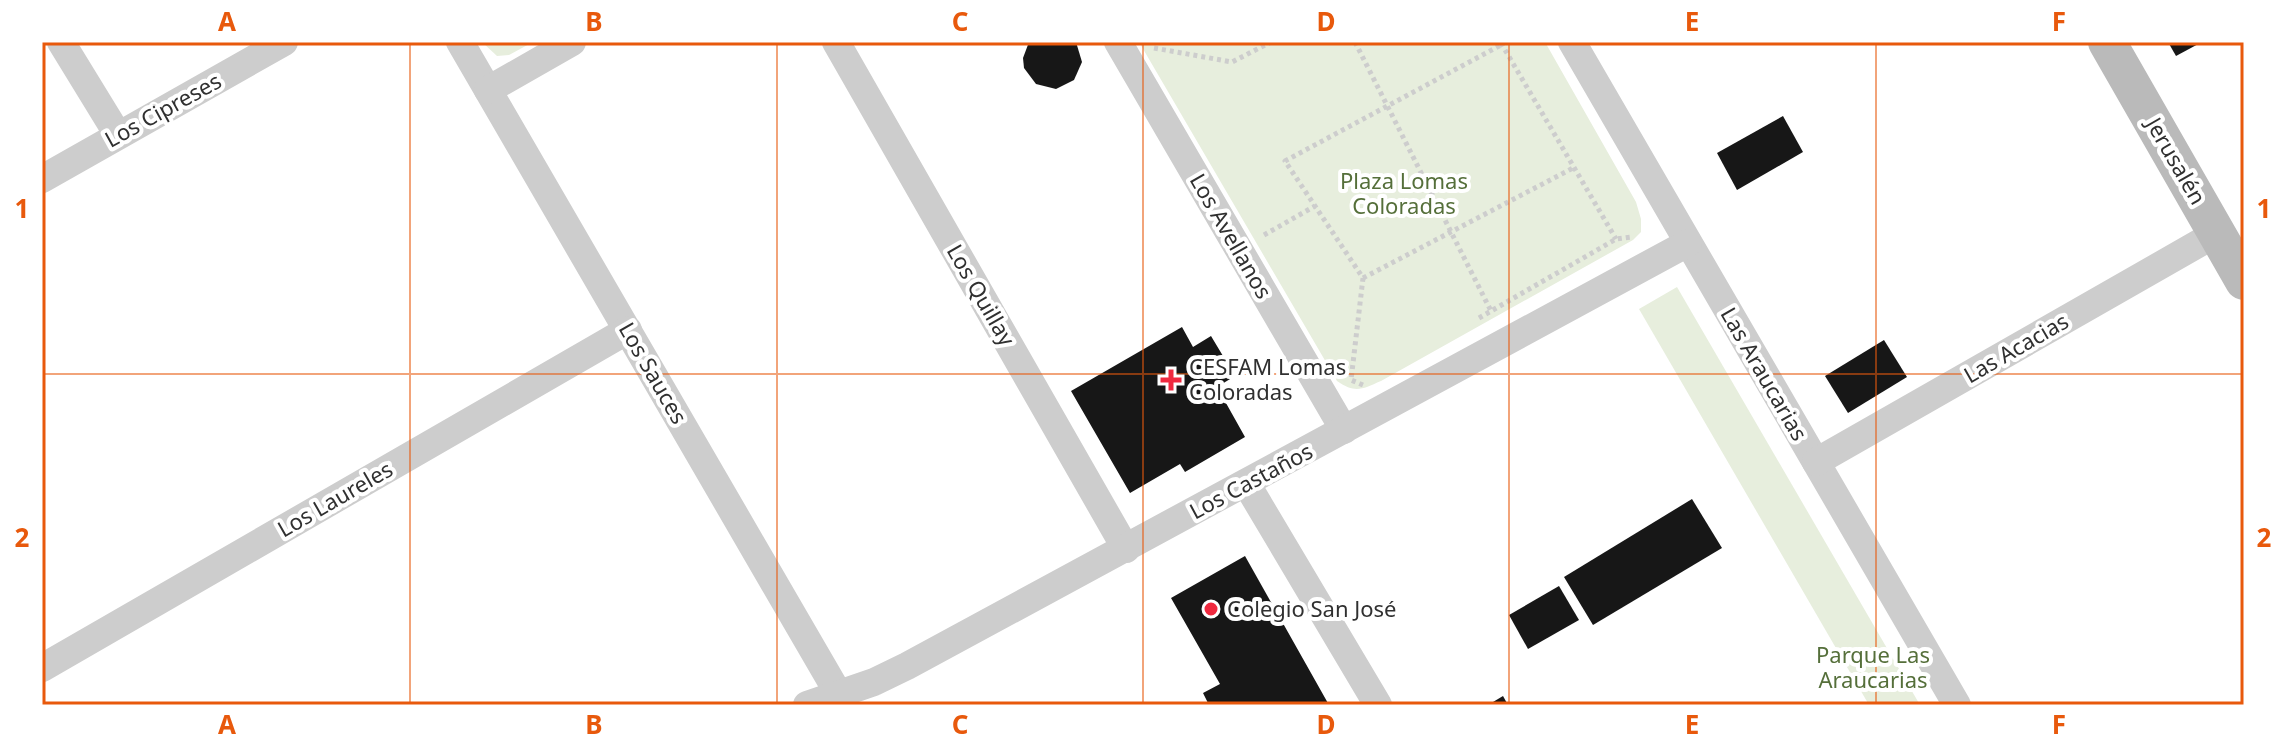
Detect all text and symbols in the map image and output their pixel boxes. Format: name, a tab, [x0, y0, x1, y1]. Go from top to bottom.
text: A	[218, 3, 236, 39]
text: B	[585, 3, 603, 39]
text: C	[952, 3, 968, 39]
text: D	[1316, 3, 1336, 39]
text: E	[1685, 3, 1699, 39]
text: F	[2052, 3, 2066, 39]
street label: Los Cipreses	[99, 65, 226, 153]
street label: Jerusalén	[2139, 110, 2214, 209]
park label: Plaza Lomas Coloradas	[1340, 165, 1468, 220]
street label: Los Avellanos	[1184, 167, 1280, 304]
text: 1	[15, 190, 29, 226]
text: 1	[2257, 190, 2271, 226]
street label: Los Quillay	[941, 238, 1023, 351]
street label: Las Araucarias	[1715, 301, 1815, 446]
street label: Las Acacias	[1958, 305, 2073, 389]
street label: Los Sauces	[613, 316, 695, 429]
place label: CESFAM Lomas Coloradas	[1189, 351, 1346, 406]
marker: CESFAM Lomas Coloradas	[1160, 369, 1182, 391]
street label: Los Castaños	[1184, 435, 1317, 525]
street label: Los Laureles	[271, 453, 398, 543]
text: 2	[15, 519, 30, 555]
text: 2	[2257, 519, 2272, 555]
place label: Colegio San José	[1227, 593, 1397, 623]
marker: Colegio San José	[1202, 600, 1220, 618]
park label: Parque Las Araucarias	[1816, 639, 1930, 694]
text: A	[218, 706, 236, 742]
text: B	[585, 706, 603, 742]
text: C	[952, 706, 968, 742]
text: D	[1316, 706, 1336, 742]
text: E	[1685, 706, 1699, 742]
text: F	[2052, 706, 2066, 742]

